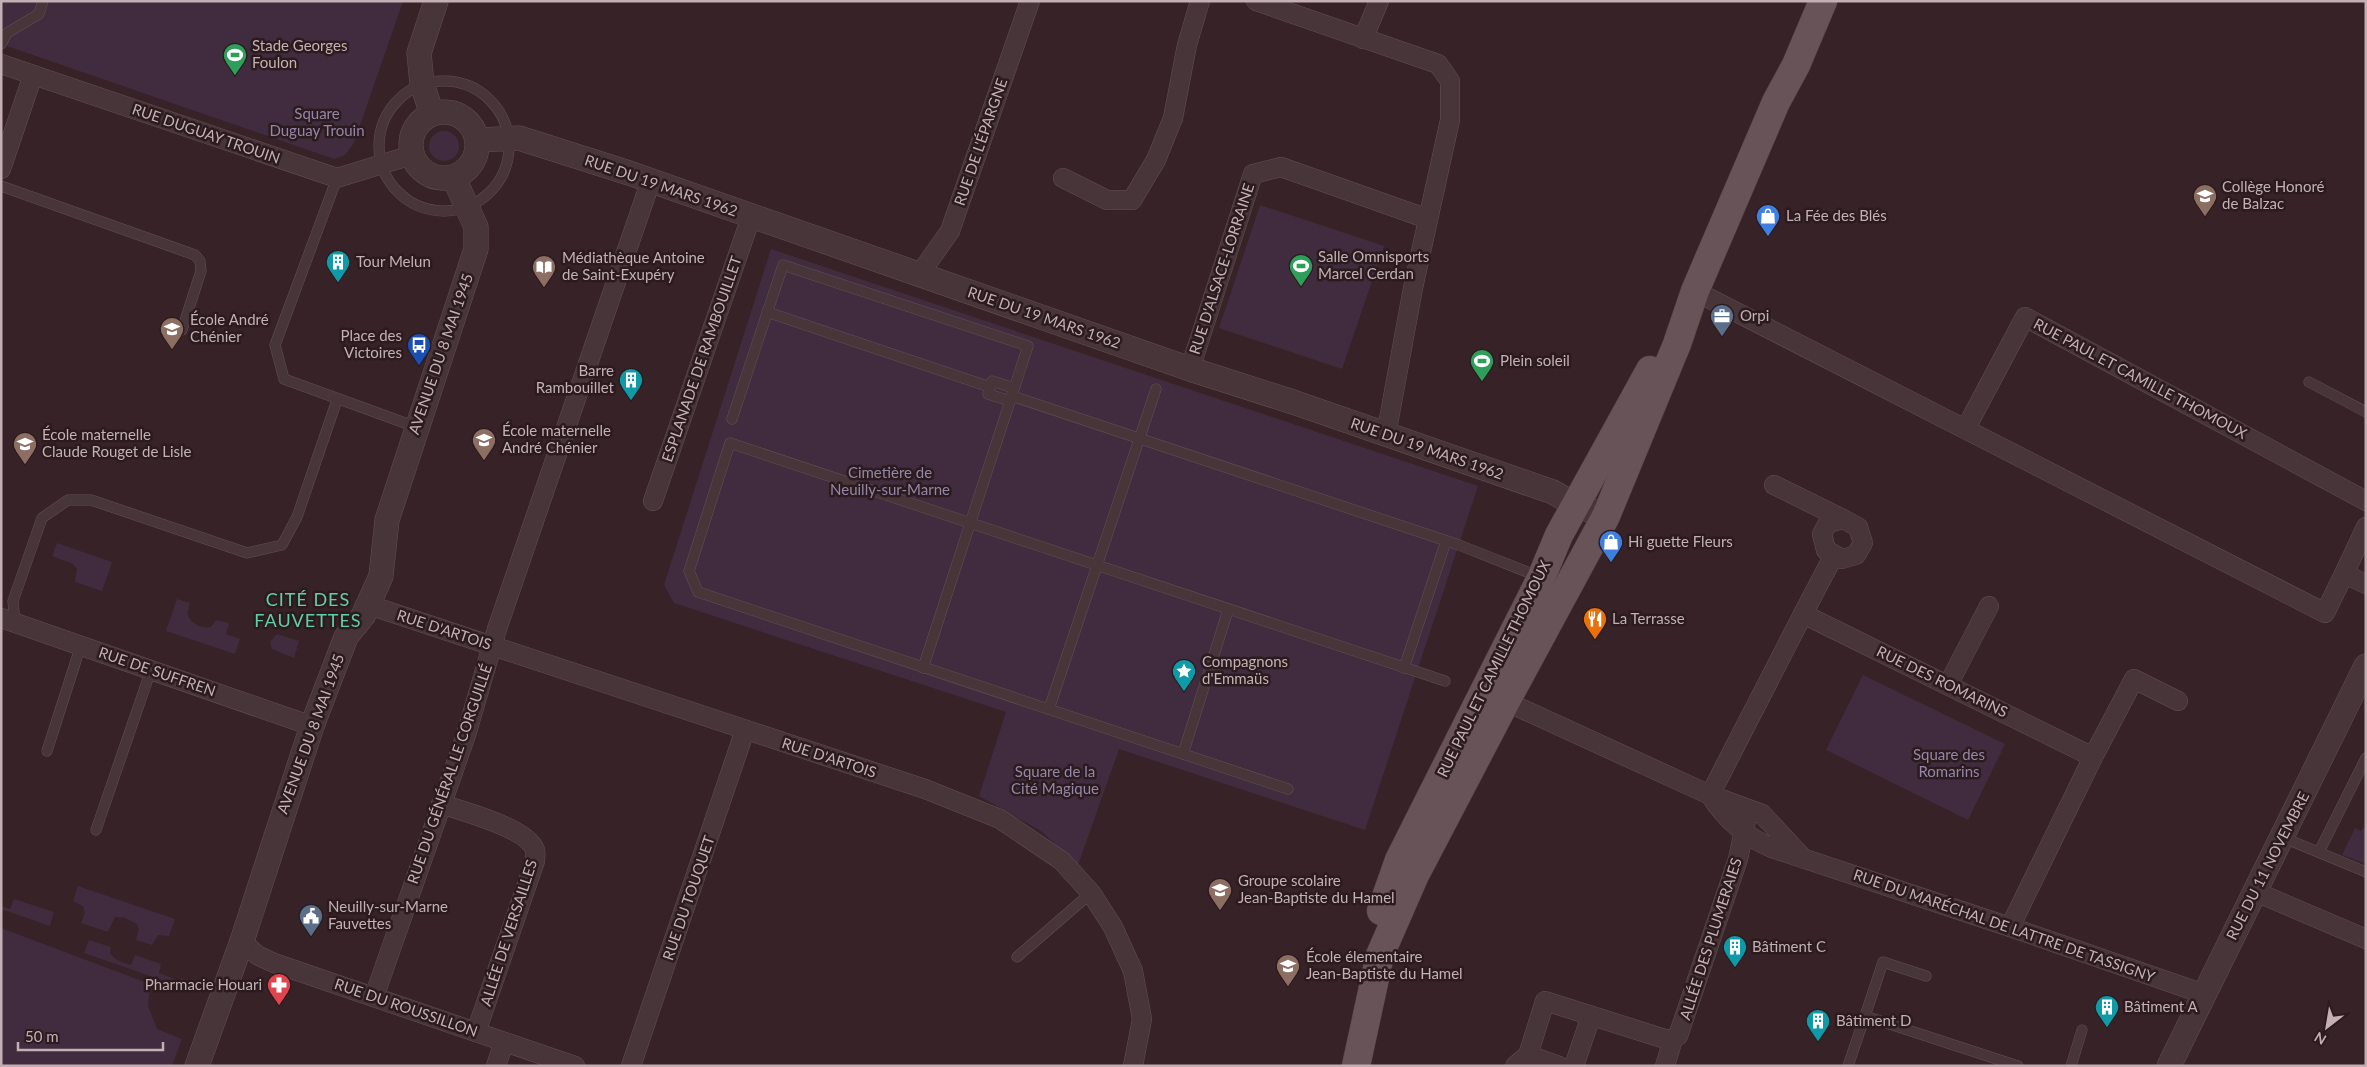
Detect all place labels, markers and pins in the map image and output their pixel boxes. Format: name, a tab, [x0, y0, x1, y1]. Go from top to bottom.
place label: Stade Georges Foulon	[252, 36, 347, 71]
sports icon: Stade Georges Foulon	[222, 42, 248, 76]
place label: Collège Honoré de Balzac	[2222, 177, 2325, 212]
school or university icon: Collège Honoré de Balzac	[2192, 183, 2218, 217]
shop icon: La Fée des Blés	[1755, 203, 1781, 237]
place label: La Fée des Blés	[1786, 206, 1887, 224]
place label: Salle Omnisports Marcel Cerdan	[1318, 247, 1429, 282]
place label: Médiathèque Antoine de Saint-Exupéry	[562, 248, 705, 283]
building icon: Tour Melun	[325, 249, 351, 283]
place label: Tour Melun	[356, 252, 431, 270]
sports icon: Salle Omnisports Marcel Cerdan	[1288, 253, 1314, 287]
library icon: Médiathèque Antoine de Saint-Exupéry	[531, 254, 557, 288]
office icon: Orpi	[1709, 303, 1735, 337]
place label: Orpi	[1740, 306, 1769, 324]
place label: École André Chénier	[190, 310, 269, 345]
school or university icon: École André Chénier	[159, 316, 185, 350]
place label: Place des Victoires	[340, 326, 402, 361]
bus stop icon: Place des Victoires	[406, 332, 432, 366]
sports icon: Plein soleil	[1469, 348, 1495, 382]
place label: Plein soleil	[1500, 351, 1570, 369]
place label: Barre Rambouillet	[536, 361, 615, 396]
building icon: Barre Rambouillet	[618, 367, 644, 401]
place label: École maternelle André Chénier	[502, 421, 611, 456]
place label: École maternelle Claude Rouget de Lisle	[42, 425, 192, 460]
school or university icon: École maternelle André Chénier	[471, 427, 497, 461]
school or university icon: École maternelle Claude Rouget de Lisle	[12, 431, 38, 465]
shop icon: Hi guette Fleurs	[1598, 529, 1624, 563]
place label: Hi guette Fleurs	[1628, 532, 1733, 550]
restaurant icon: La Terrasse	[1582, 606, 1608, 640]
place label: La Terrasse	[1612, 609, 1685, 627]
place label: Compagnons d'Emmaüs	[1202, 652, 1288, 687]
place icon: Compagnons d'Emmaüs	[1171, 658, 1197, 692]
place label: Groupe scolaire Jean-Baptiste du Hamel	[1238, 871, 1395, 906]
school or university icon: Groupe scolaire Jean-Baptiste du Hamel	[1207, 877, 1233, 911]
place label: Neuilly-sur-Marne Fauvettes	[328, 897, 448, 932]
public building icon: Neuilly-sur-Marne Fauvettes	[298, 903, 324, 937]
building icon: Bâtiment C	[1722, 934, 1748, 968]
place label: Bâtiment C	[1752, 937, 1826, 955]
place label: École élementaire Jean-Baptiste du Hamel	[1306, 947, 1463, 982]
school or university icon: École élementaire Jean-Baptiste du Hamel	[1275, 953, 1301, 987]
pharmacy icon: Pharmacie Houari	[266, 972, 292, 1006]
place label: Pharmacie Houari	[145, 975, 262, 993]
building icon: Bâtiment A	[2094, 994, 2120, 1028]
place label: Bâtiment A	[2124, 997, 2198, 1015]
building icon: Bâtiment D	[1805, 1008, 1831, 1042]
place label: Bâtiment D	[1836, 1011, 1911, 1029]

